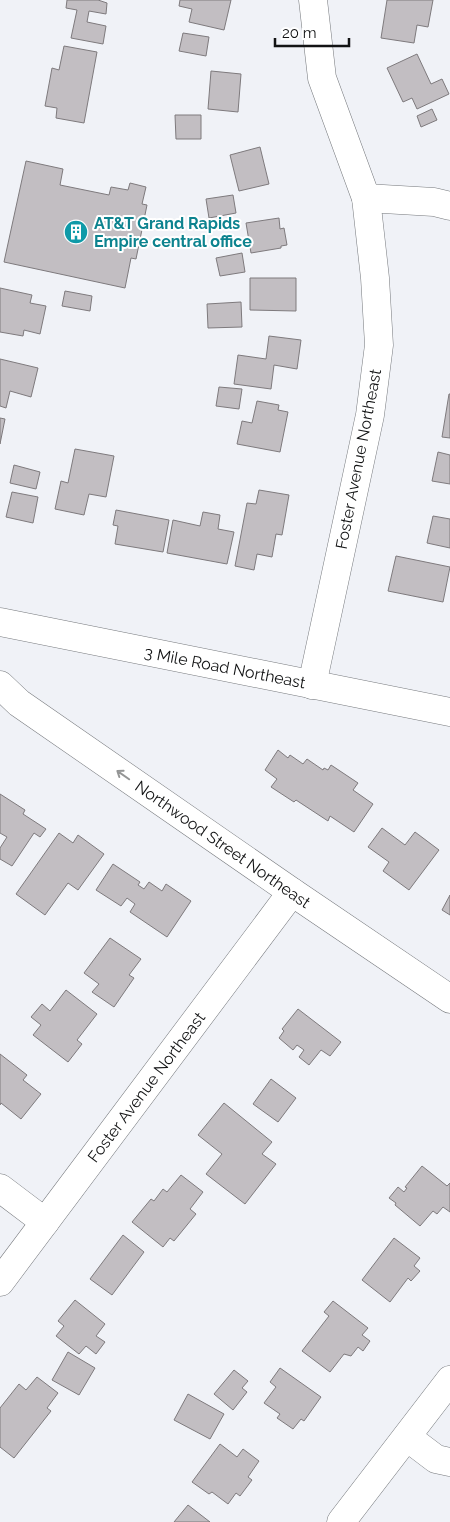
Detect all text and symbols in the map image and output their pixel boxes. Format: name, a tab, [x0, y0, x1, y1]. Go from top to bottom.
scale bar	[275, 15, 349, 47]
text: 20 m	[282, 24, 317, 42]
place label: AT&T Grand Rapids Empire central office	[94, 214, 252, 251]
building icon: AT&T Grand Rapids Empire central office	[63, 219, 89, 245]
street label: Foster Avenue Northeast	[332, 367, 385, 551]
street label: 3 Mile Road Northeast	[143, 643, 308, 693]
one-way arrow	[116, 770, 130, 780]
street label: Northwood Street Northeast	[132, 777, 314, 913]
street label: Foster Avenue Northeast	[84, 1008, 209, 1166]

